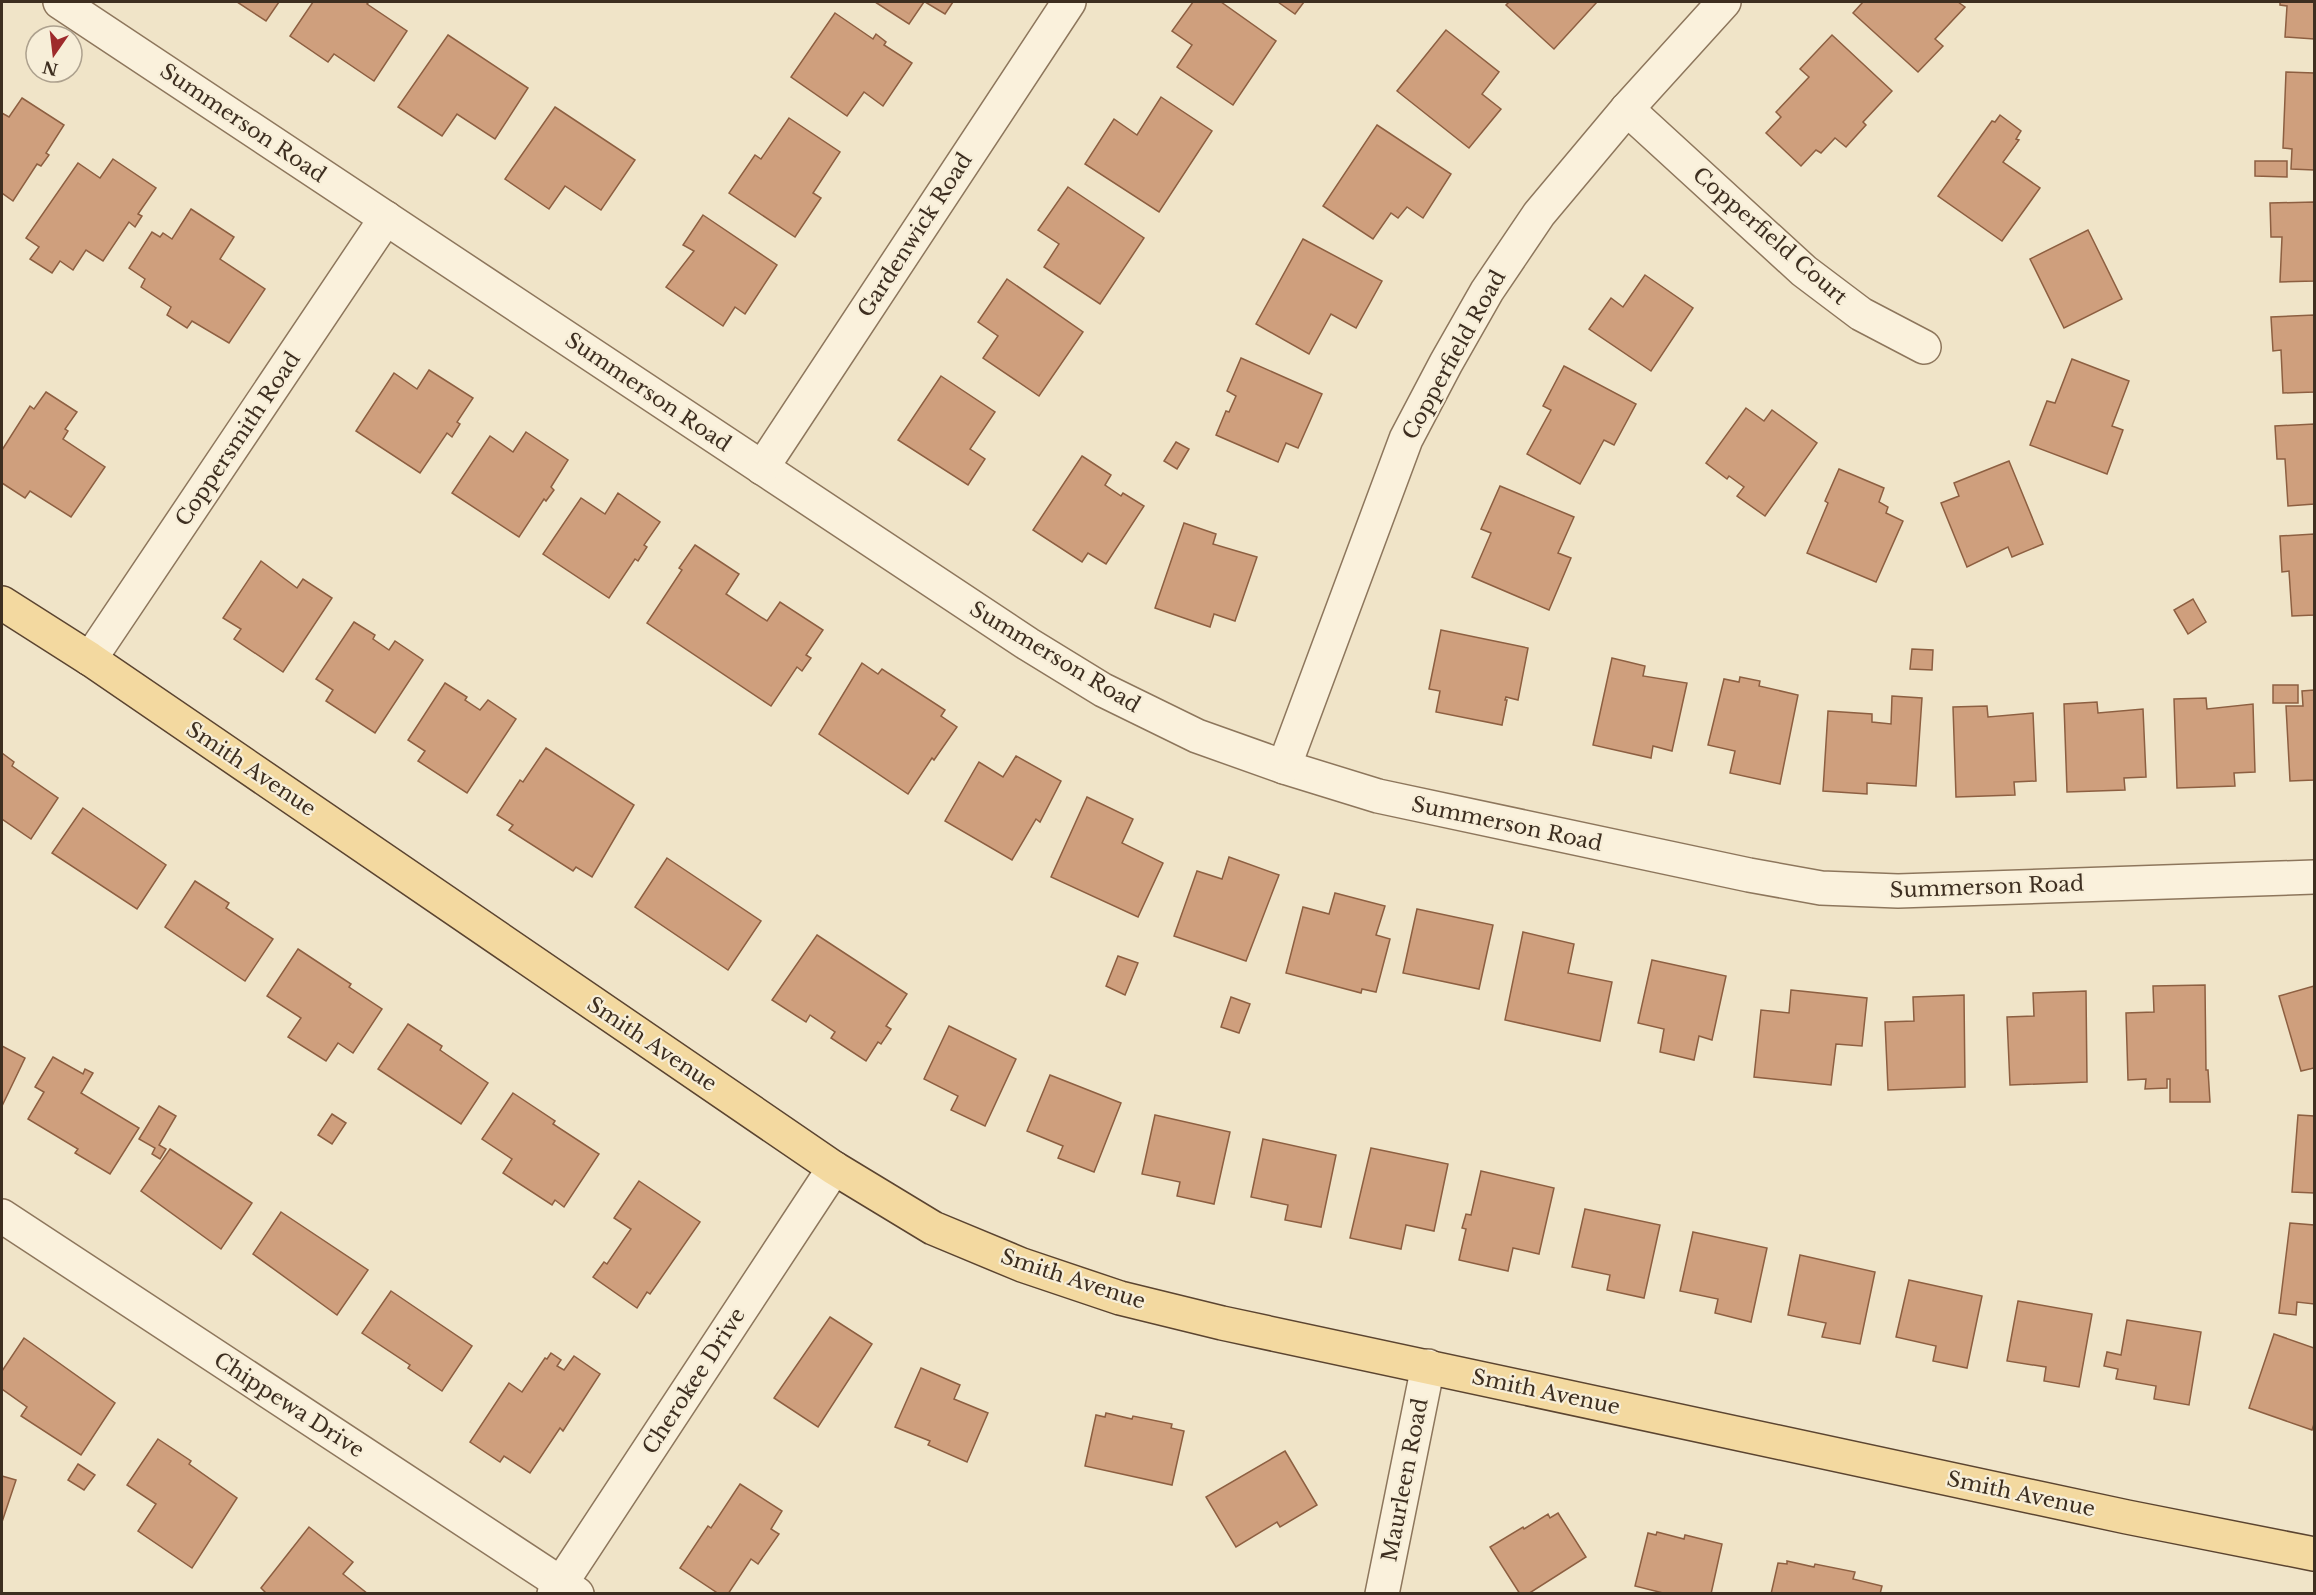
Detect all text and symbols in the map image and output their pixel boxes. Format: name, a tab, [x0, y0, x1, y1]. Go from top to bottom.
north arrow	[24, 24, 84, 84]
text: N	[41, 57, 60, 80]
street label: Summerson Road	[155, 58, 331, 188]
street label: Gardenwick Road	[852, 148, 978, 322]
street label: Copperfield Court	[1687, 162, 1853, 310]
street label: Copperfield Road	[1397, 266, 1511, 444]
street label: Summerson Road	[560, 327, 736, 457]
street label: Coppersmith Road	[170, 347, 306, 531]
street label: Summerson Road	[965, 596, 1145, 718]
street label: Smith Avenue	[181, 716, 321, 822]
street label: Summerson Road	[1409, 791, 1605, 857]
street label: Summerson Road	[1889, 871, 2085, 903]
street label: Smith Avenue	[582, 991, 722, 1097]
street label: Smith Avenue	[997, 1243, 1149, 1315]
street label: Cherokee Drive	[637, 1303, 751, 1459]
street label: Chippewa Drive	[209, 1347, 369, 1463]
street label: Smith Avenue	[1470, 1364, 1622, 1420]
street label: Maurleen Road	[1376, 1396, 1434, 1564]
street label: Smith Avenue	[1945, 1466, 2097, 1522]

